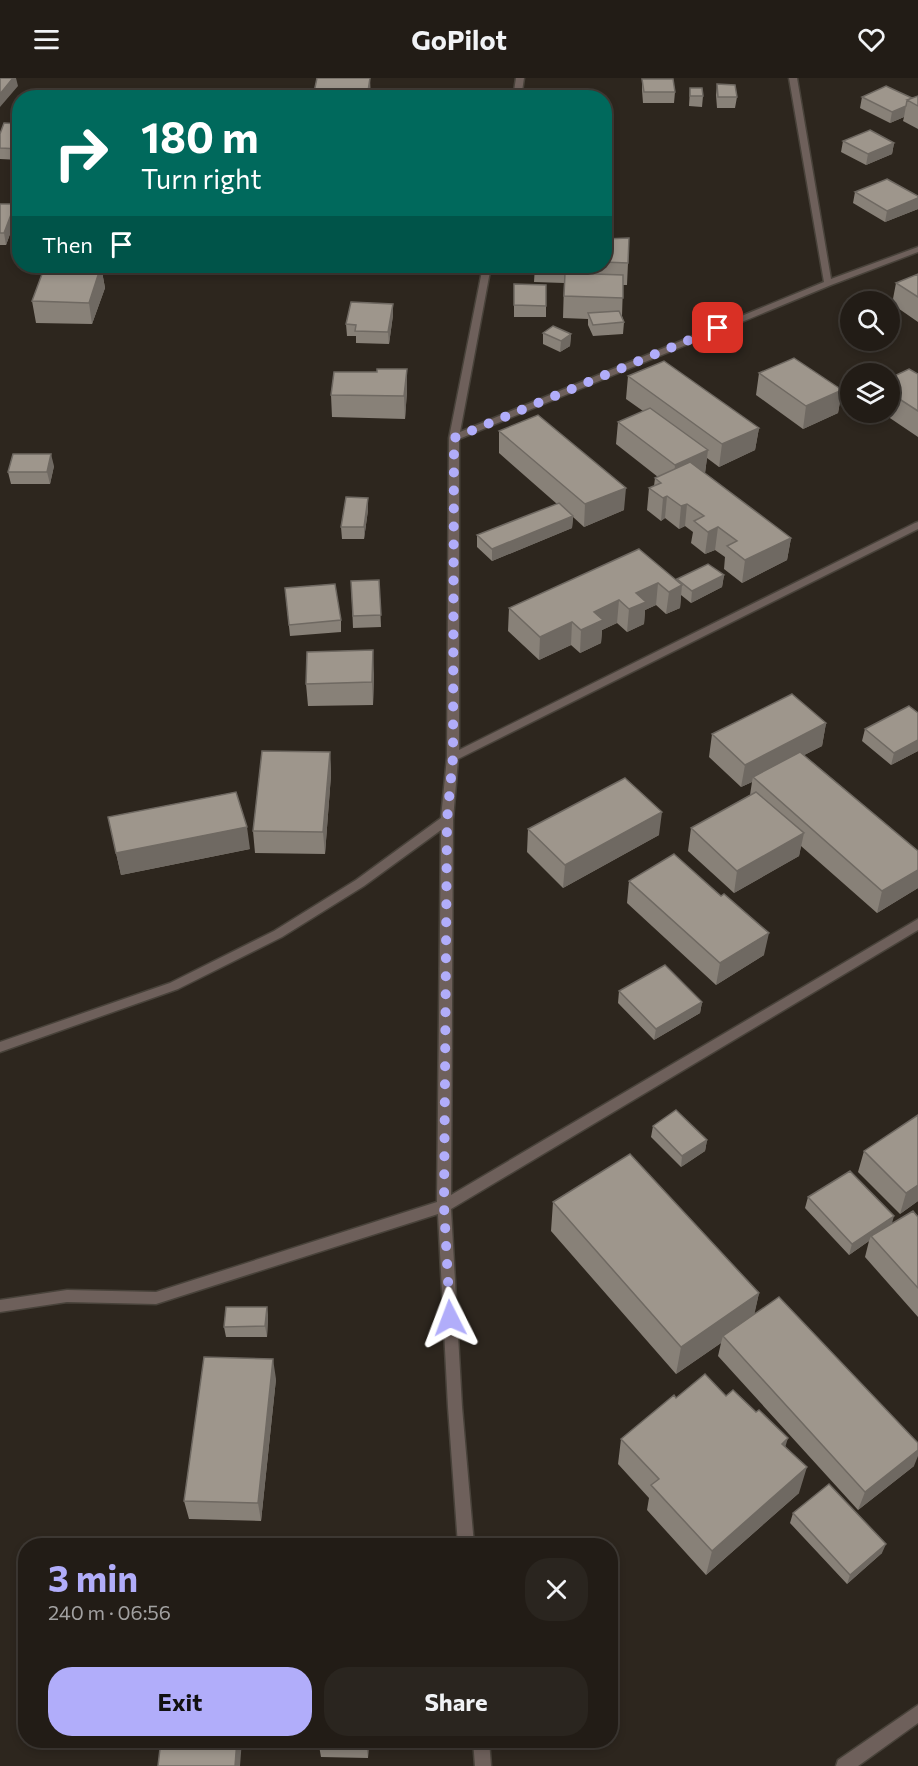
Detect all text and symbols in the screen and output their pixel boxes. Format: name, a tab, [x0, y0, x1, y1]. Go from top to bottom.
icon: menu	[30, 23, 63, 56]
text: GoPilot	[411, 23, 507, 56]
icon: heart	[855, 23, 888, 56]
text: 180 m	[141, 110, 259, 162]
icon: right	[42, 114, 120, 192]
text: Turn right	[141, 162, 261, 195]
icon: arrive	[105, 228, 138, 261]
text: Then	[42, 231, 93, 258]
map controls	[840, 291, 900, 423]
button: search	[840, 291, 900, 351]
pin	[692, 302, 743, 353]
icon: arrive	[701, 311, 734, 344]
button: layers	[840, 363, 900, 423]
position arrow	[418, 1286, 482, 1350]
text: 3 min	[48, 1555, 138, 1599]
button: close	[525, 1558, 588, 1621]
text: 240 m · 06:56	[48, 1600, 171, 1624]
button: Exit	[48, 1667, 312, 1736]
button: Share	[324, 1667, 588, 1736]

